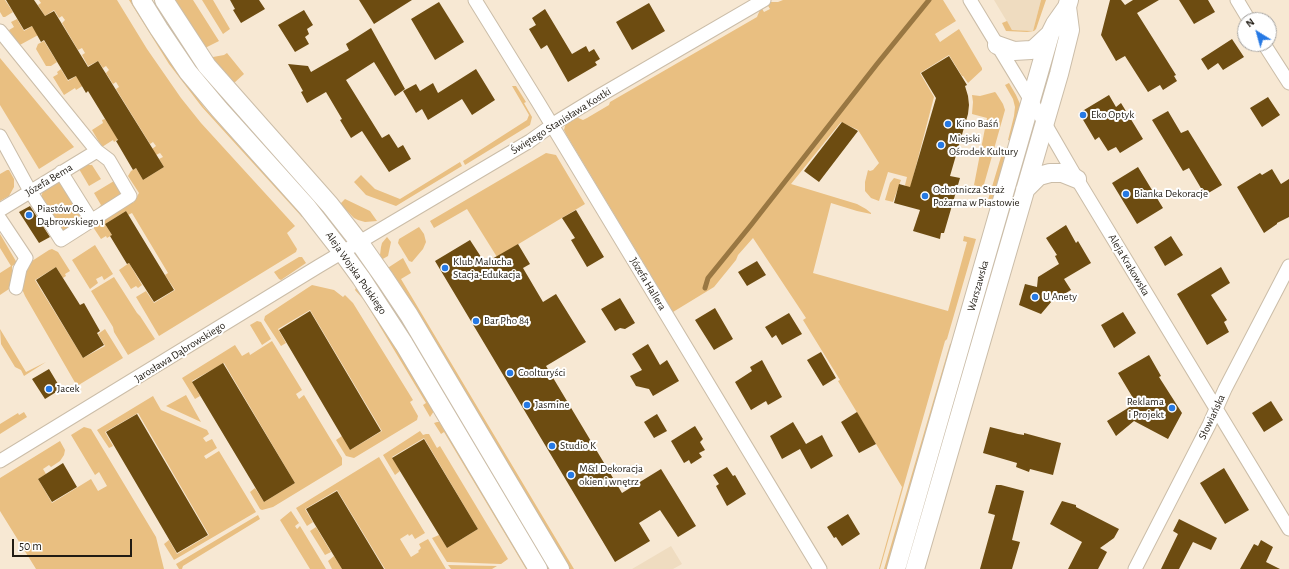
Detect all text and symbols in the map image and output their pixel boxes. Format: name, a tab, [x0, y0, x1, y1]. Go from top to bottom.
north arrow	[1237, 12, 1277, 52]
text: N	[1244, 16, 1256, 30]
street label: Świętego Stanisława Kostki	[509, 85, 613, 157]
place label: Eko Optyk	[1091, 108, 1134, 122]
marker: Eko Optyk	[1078, 110, 1088, 120]
place label: Kino Baśń	[956, 117, 998, 131]
marker: Kino Baśń	[943, 119, 953, 129]
place label: Miejski Ośrodek Kultury	[949, 132, 1018, 158]
marker: Miejski Ośrodek Kultury	[936, 140, 946, 150]
street label: Józefa Bema	[23, 161, 75, 199]
place label: Ochotnicza Straż Pożarna w Piastowie	[933, 183, 1020, 209]
place label: Bianka Dekoracje	[1134, 187, 1208, 201]
marker: Bianka Dekoracje	[1121, 189, 1131, 199]
marker: Ochotnicza Straż Pożarna w Piastowie	[920, 191, 930, 201]
place label: Piastów Os. Dąbrowskiego 1	[37, 202, 104, 228]
marker: Piastów Os. Dąbrowskiego 1	[24, 210, 34, 220]
street label: Aleja Wojska Polskiego	[322, 229, 390, 317]
street label: Aleja Krakowska	[1105, 232, 1153, 298]
place label: Klub Malucha Stacja-Edukacja	[453, 255, 520, 281]
street label: Józefa Hallera	[627, 255, 669, 313]
street label: Warszawska	[964, 259, 992, 313]
marker: Klub Malucha Stacja-Edukacja	[440, 263, 450, 273]
place label: U Anety	[1043, 290, 1077, 304]
marker: U Anety	[1030, 292, 1040, 302]
place label: Bar Pho 84	[484, 314, 529, 328]
marker: Bar Pho 84	[471, 316, 481, 326]
street label: Jarosława Dąbrowskiego	[132, 319, 228, 385]
place label: Coolturyści	[518, 366, 565, 380]
marker: Coolturyści	[505, 368, 515, 378]
place label: Jacek	[57, 382, 80, 396]
marker: Jacek	[44, 384, 54, 394]
street label: Słowiańska	[1196, 392, 1228, 442]
place label: Reklama i Projekt	[1127, 395, 1164, 421]
place label: Jasmine	[535, 398, 570, 412]
marker: Jasmine	[522, 400, 532, 410]
marker: Reklama i Projekt	[1167, 403, 1177, 413]
place label: Studio K	[560, 439, 596, 453]
marker: Studio K	[547, 441, 557, 451]
place label: M&I Dekoracja okien i wnętrz	[579, 462, 643, 488]
marker: M&I Dekoracja okien i wnętrz	[566, 470, 576, 480]
scale bar	[14, 531, 134, 557]
text: 50 m	[19, 540, 42, 552]

